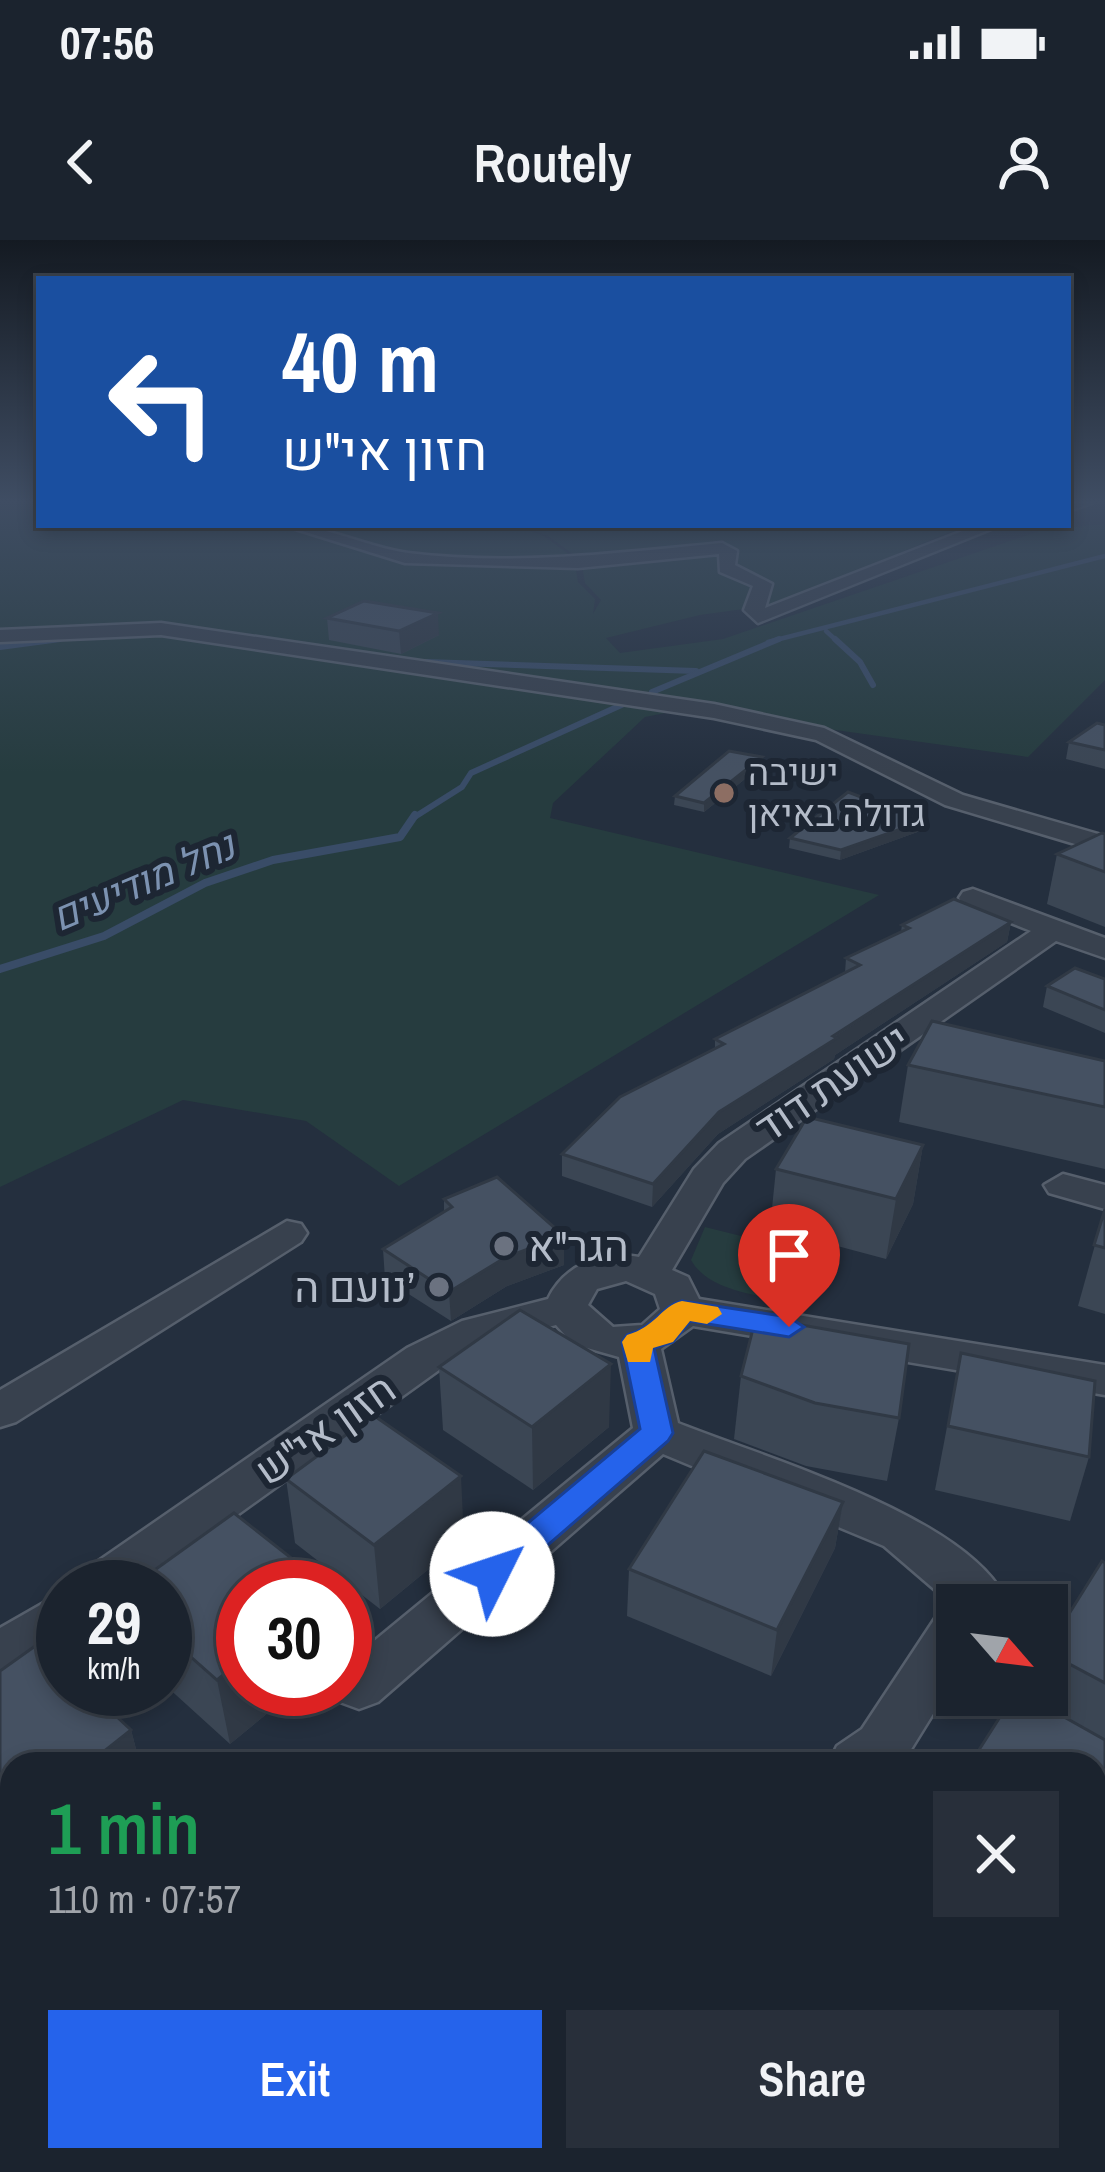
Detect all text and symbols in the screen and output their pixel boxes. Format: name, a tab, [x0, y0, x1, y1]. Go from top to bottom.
text: 07:56	[60, 12, 154, 73]
text: Routely	[473, 126, 632, 199]
icon: back	[48, 129, 114, 195]
icon: person	[991, 129, 1057, 195]
text: 40 m	[282, 305, 439, 418]
icon: left	[84, 324, 240, 480]
text: חזון אי"ש	[282, 414, 487, 487]
place label: ישיבה גדולה באיאן	[748, 748, 926, 837]
marker: ישיבה גדולה באיאן	[711, 780, 737, 806]
water label: נחל מודיעים	[43, 818, 245, 943]
street label: ישועת דוד	[744, 1011, 920, 1155]
pin	[738, 1204, 840, 1327]
place label: הגר"א	[528, 1218, 629, 1274]
icon: arrive	[756, 1222, 822, 1288]
marker: הגר"א	[491, 1233, 517, 1259]
place label: נועם ה’	[294, 1259, 415, 1315]
marker: נועם ה’	[426, 1274, 452, 1300]
street label: חזון אי"ש	[244, 1360, 406, 1498]
position arrow	[429, 1511, 555, 1637]
speed limit sign: 30	[216, 1560, 372, 1716]
text: 29	[87, 1582, 141, 1663]
north arrow	[936, 1584, 1068, 1716]
map controls	[936, 1584, 1068, 1716]
text: km/h	[87, 1648, 141, 1688]
text: 1 min	[48, 1779, 200, 1876]
button: close	[933, 1791, 1059, 1917]
text: 110 m · 07:57	[48, 1873, 241, 1925]
button: Exit	[48, 2010, 542, 2148]
button: Share	[566, 2010, 1059, 2148]

